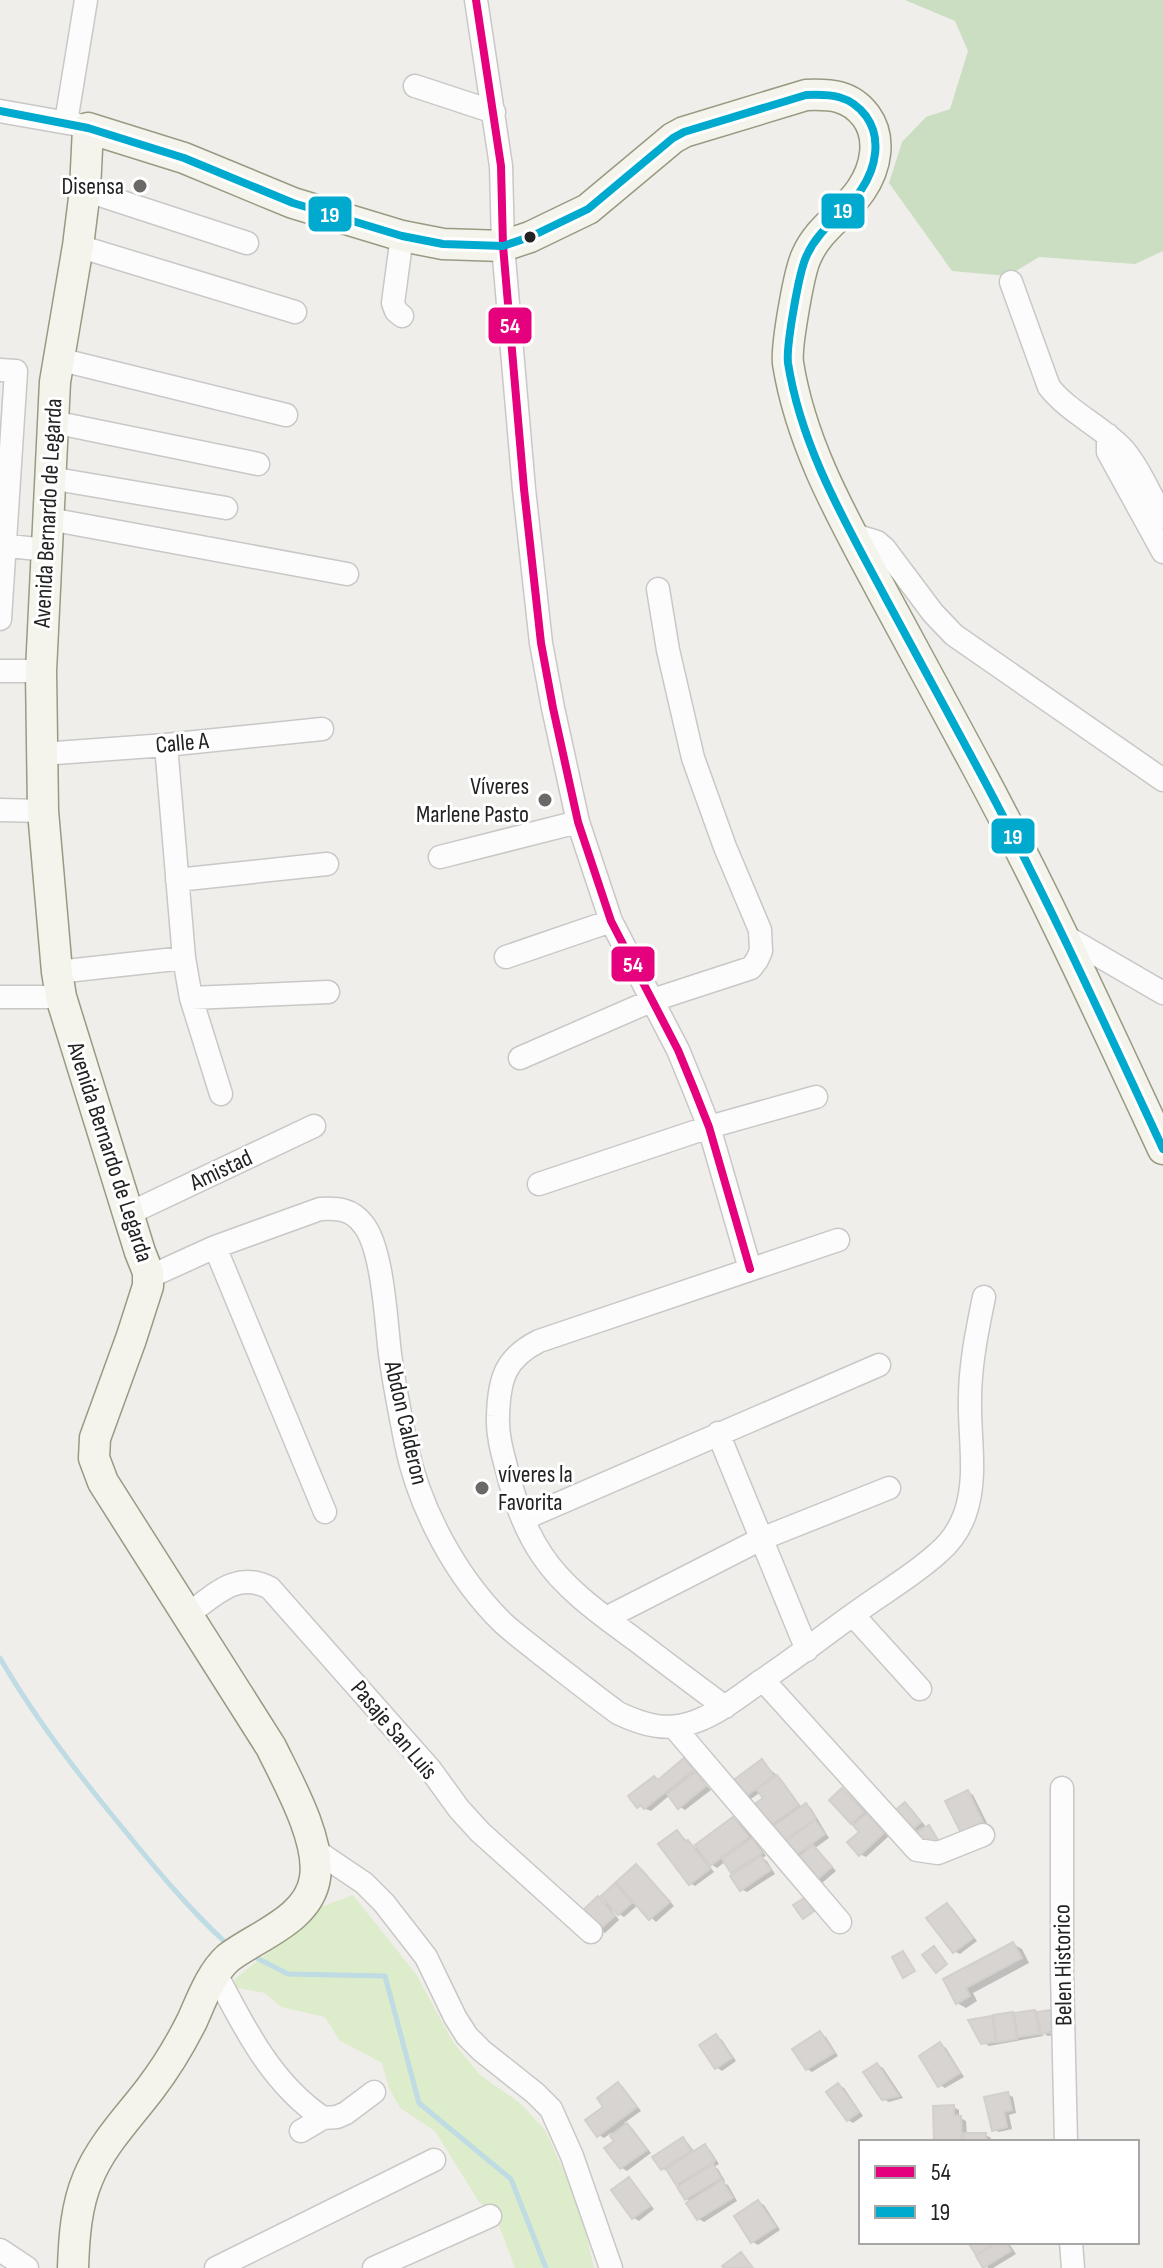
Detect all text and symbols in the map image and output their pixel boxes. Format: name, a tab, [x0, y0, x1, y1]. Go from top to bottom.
place label: Disensa	[61, 172, 124, 201]
marker: Disensa	[131, 177, 149, 195]
line badge: 19	[820, 192, 866, 230]
line badge: 19	[307, 195, 353, 233]
text: 19	[833, 198, 853, 225]
text: 19	[320, 202, 340, 229]
unlabelled marker	[522, 229, 538, 245]
line badge: 54	[487, 306, 533, 345]
text: 54	[500, 313, 520, 340]
street label: Avenida Bernardo de Legarda	[27, 398, 68, 629]
street label: Calle A	[154, 726, 210, 760]
place label: Víveres Marlene Pasto	[416, 772, 529, 829]
marker: Víveres Marlene Pasto	[536, 791, 554, 809]
line badge: 19	[990, 817, 1036, 855]
text: 19	[1003, 824, 1023, 851]
line badge: 54	[610, 945, 656, 983]
text: 54	[623, 952, 643, 979]
street label: Avenida Bernardo de Legarda	[60, 1037, 159, 1266]
street label: Amistad	[184, 1143, 257, 1197]
street label: Abdon Calderon	[377, 1357, 434, 1488]
place label: víveres la Favorita	[498, 1460, 573, 1517]
marker: víveres la Favorita	[473, 1479, 491, 1497]
street label: Pasaje San Luis	[344, 1675, 444, 1785]
street label: Belen Historico	[1047, 1904, 1079, 2026]
legend	[859, 2140, 1139, 2244]
text: 54	[931, 2158, 951, 2187]
text: 19	[931, 2198, 950, 2227]

